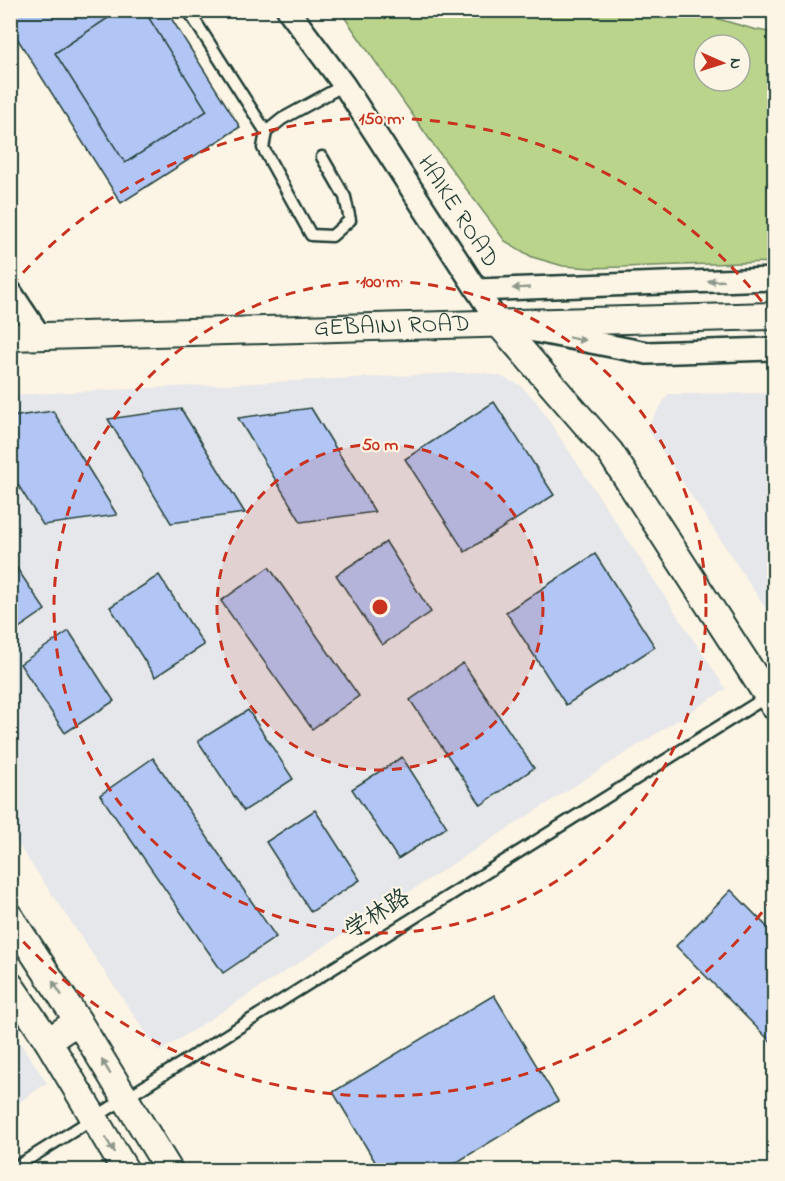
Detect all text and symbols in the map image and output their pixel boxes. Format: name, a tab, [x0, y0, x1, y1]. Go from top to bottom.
north arrow	[692, 33, 752, 93]
text: N	[723, 58, 747, 70]
text: 150 m	[359, 107, 401, 133]
street label: HAIKE ROAD	[407, 149, 507, 275]
text: 100 m	[360, 270, 400, 296]
one-way arrow	[707, 276, 726, 286]
one-way arrow	[512, 284, 531, 293]
street label: GEBAINI ROAD	[314, 307, 470, 346]
one-way arrow	[567, 335, 586, 344]
text: 50 m	[362, 433, 398, 459]
centre of rings	[370, 597, 390, 617]
street label: 学林路	[338, 881, 418, 949]
one-way arrow	[51, 981, 63, 997]
one-way arrow	[101, 1058, 111, 1075]
one-way arrow	[105, 1137, 116, 1153]

